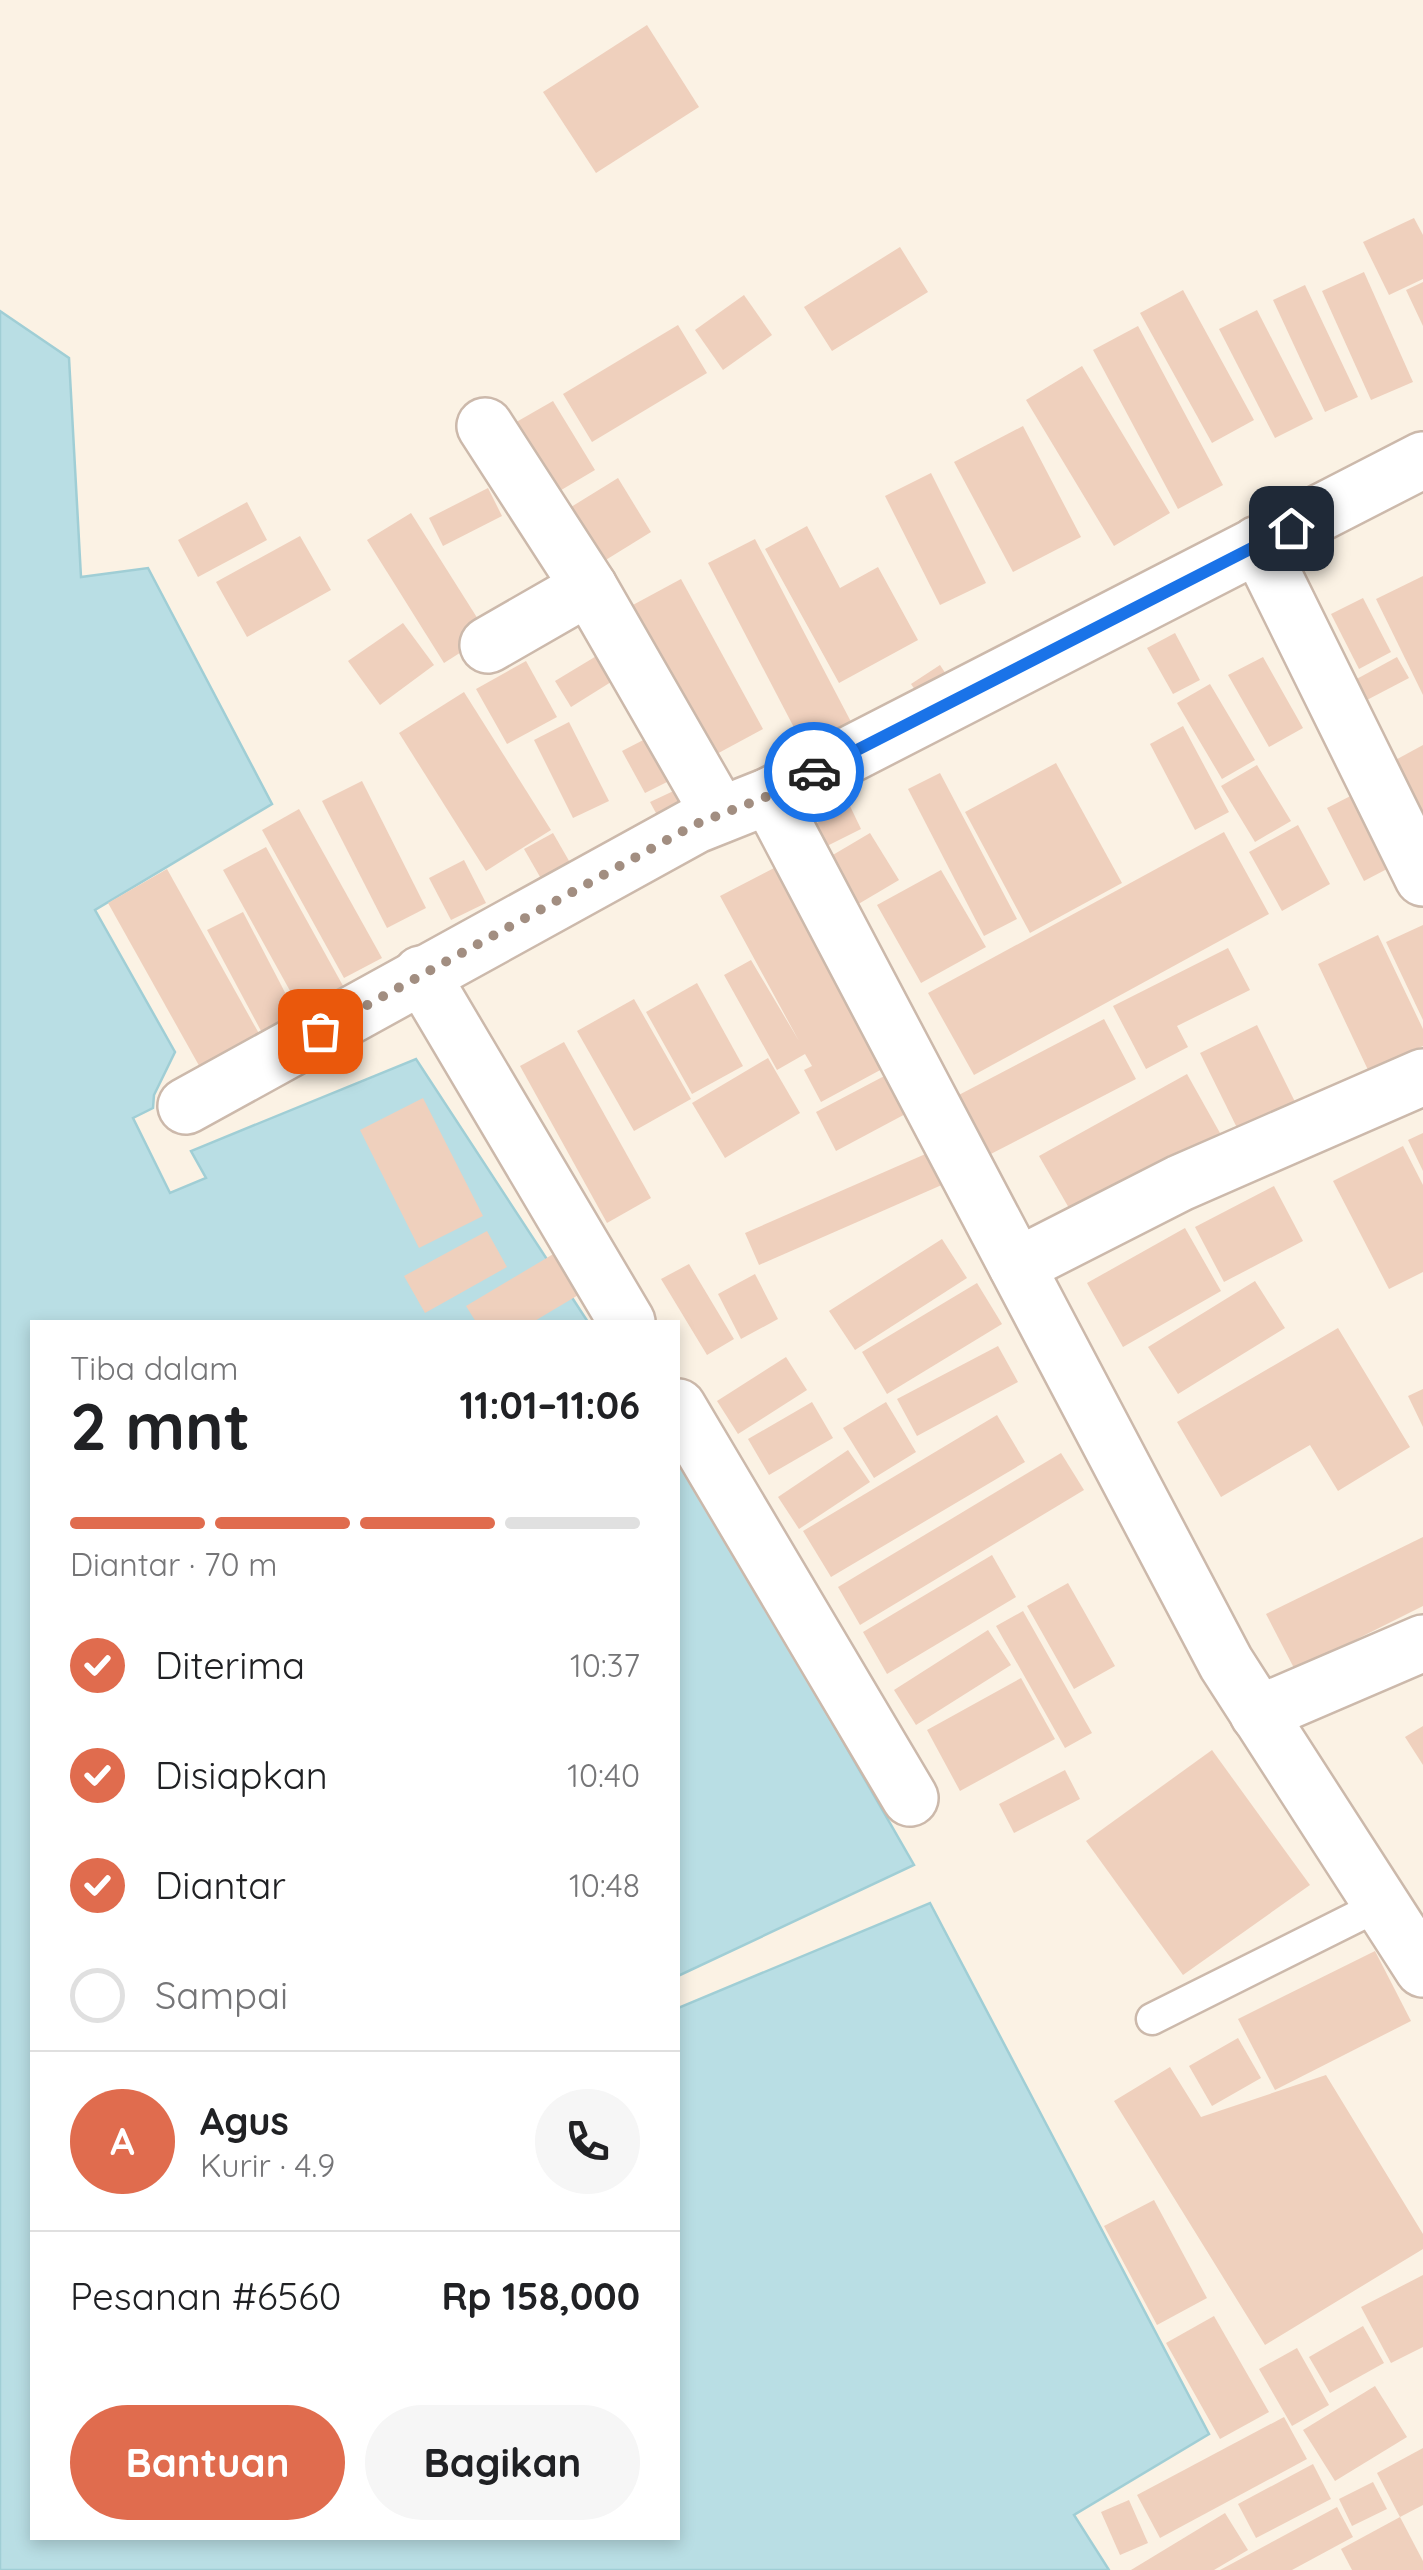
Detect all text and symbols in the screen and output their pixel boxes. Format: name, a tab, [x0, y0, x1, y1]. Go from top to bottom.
pin	[1249, 486, 1334, 571]
icon: home	[1264, 501, 1319, 556]
courier	[764, 722, 864, 822]
icon: car	[787, 745, 842, 800]
pin	[278, 989, 363, 1074]
icon: bag	[293, 1004, 348, 1059]
text: Tiba dalam	[70, 1348, 238, 1388]
text: 11:01–11:06	[460, 1381, 640, 1429]
text: 2 mnt	[70, 1385, 250, 1466]
text: Diantar · 70 m	[70, 1544, 277, 1584]
icon: check	[70, 1638, 125, 1693]
text: Diterima	[155, 1641, 305, 1689]
text: 10:37	[570, 1645, 640, 1685]
icon: check	[70, 1748, 125, 1803]
text: Disiapkan	[155, 1751, 328, 1799]
text: 10:40	[567, 1755, 640, 1795]
icon: check	[70, 1858, 125, 1913]
text: Diantar	[155, 1861, 286, 1909]
text: 10:48	[569, 1865, 640, 1905]
text: Sampai	[155, 1971, 288, 2019]
button: phone	[535, 2089, 640, 2194]
text: Agus	[200, 2097, 289, 2145]
text: A	[110, 2117, 135, 2165]
text: Kurir · 4.9	[200, 2145, 335, 2185]
text: Pesanan #6560	[70, 2272, 341, 2320]
text: Rp 158,000	[441, 2272, 640, 2320]
button: Bantuan	[70, 2405, 345, 2520]
button: Bagikan	[365, 2405, 640, 2520]

